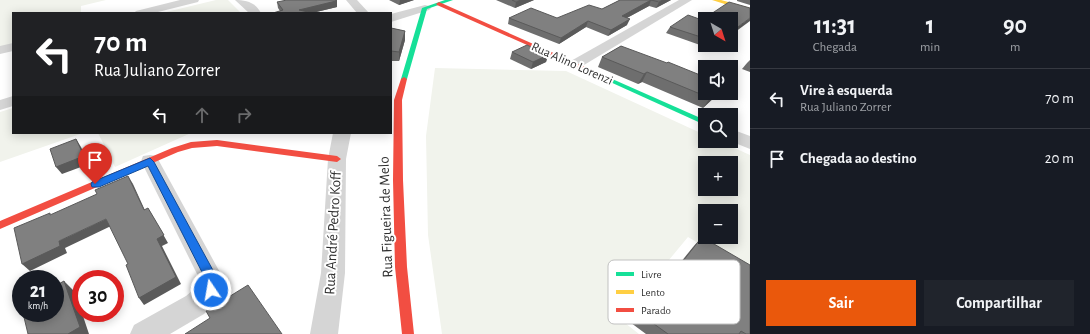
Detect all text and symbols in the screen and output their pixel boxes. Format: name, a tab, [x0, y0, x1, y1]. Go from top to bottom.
north arrow	[698, 12, 738, 52]
map controls	[698, 12, 738, 244]
text: 11:31	[814, 14, 856, 38]
text: 1	[926, 14, 934, 38]
text: 90	[1003, 14, 1027, 38]
icon: left	[28, 28, 80, 80]
text: 70 m	[94, 29, 148, 57]
street label: Rua Alino Lorenzi	[529, 40, 615, 88]
text: Chegada	[813, 41, 857, 54]
text: min	[920, 41, 940, 54]
text: m	[1010, 41, 1020, 54]
button: sound	[698, 60, 738, 100]
text: Rua Juliano Zorrer	[94, 62, 220, 80]
text: Vire à esquerda	[800, 83, 893, 98]
icon: left	[766, 88, 788, 110]
text: 70 m	[1045, 91, 1074, 106]
text: Rua Juliano Zorrer	[800, 101, 891, 114]
icon: left	[149, 104, 171, 126]
icon: ahead	[191, 104, 213, 126]
icon: right	[233, 104, 255, 126]
button: search	[698, 108, 738, 148]
pin	[78, 143, 112, 184]
icon: arrive	[766, 148, 788, 170]
icon: arrive	[84, 149, 106, 171]
text: Chegada ao destino	[800, 151, 917, 166]
text: 20 m	[1045, 151, 1074, 166]
street label: Rua Figueira de Melo	[376, 156, 396, 278]
button: +	[698, 156, 738, 196]
street label: Rua André Pedro Koff	[322, 169, 344, 295]
button: −	[698, 204, 738, 244]
legend	[608, 260, 740, 324]
position arrow	[190, 269, 232, 311]
text: Livre	[641, 269, 662, 280]
speed limit sign: 30	[72, 270, 124, 322]
button: Sair	[766, 280, 916, 326]
button: Compartilhar	[924, 280, 1074, 326]
text: 21	[30, 281, 46, 301]
text: Lento	[641, 287, 665, 298]
text: km/h	[28, 301, 48, 311]
text: Parado	[641, 305, 671, 316]

